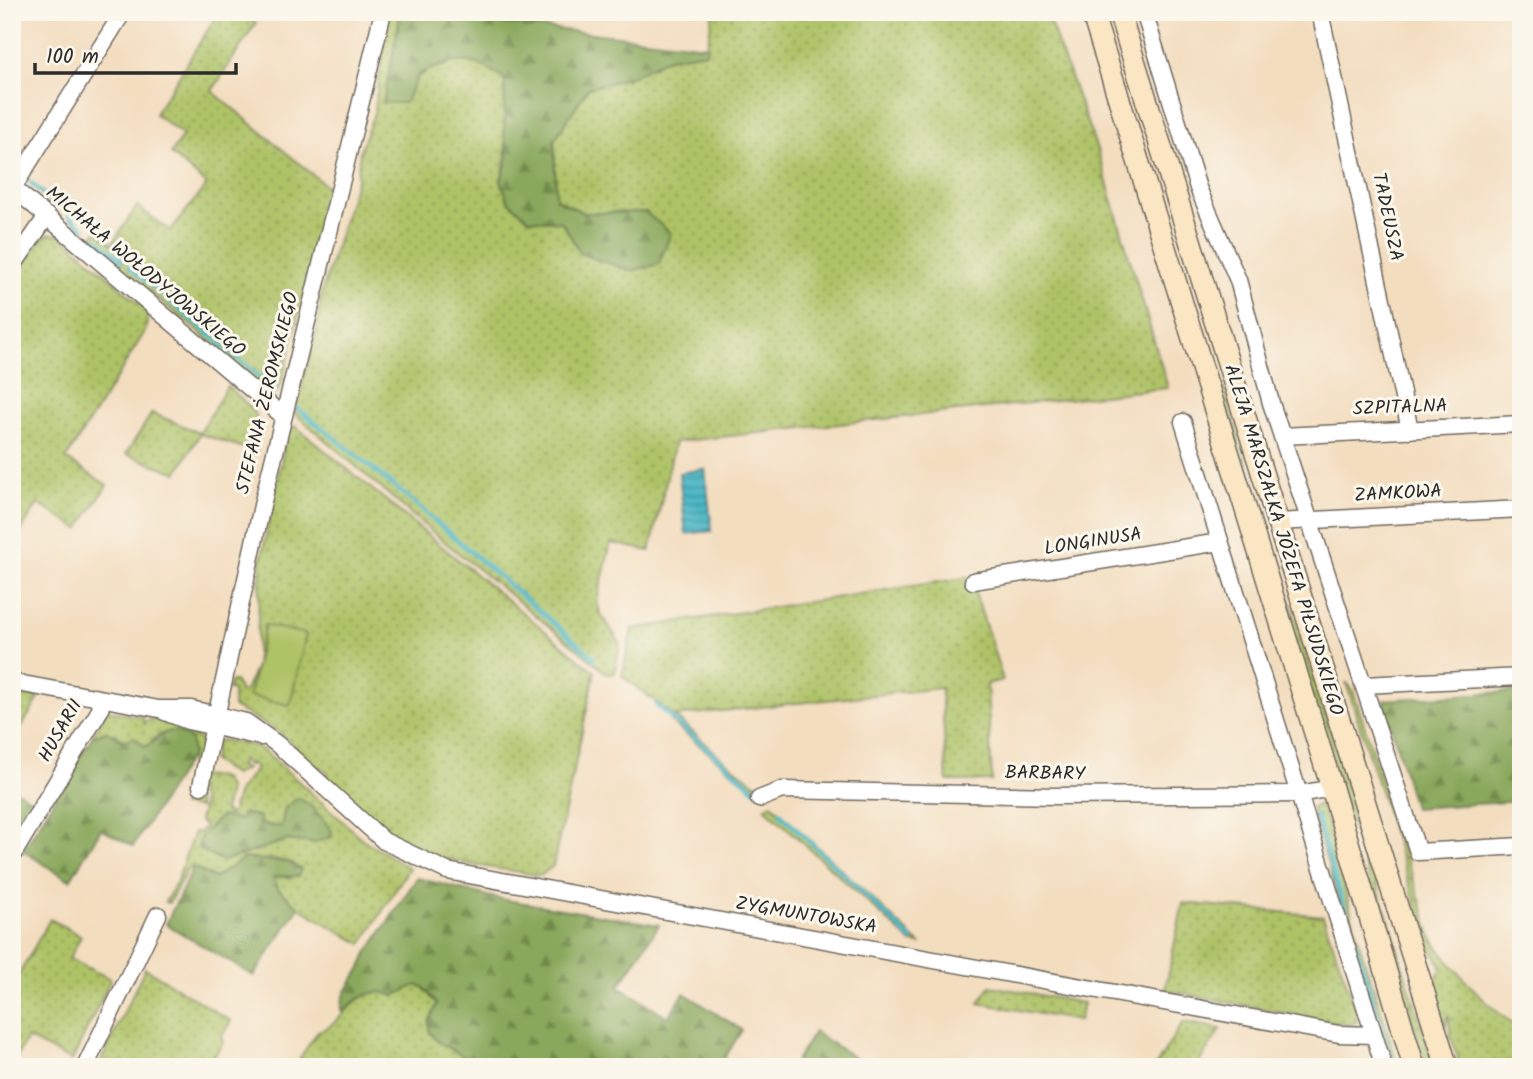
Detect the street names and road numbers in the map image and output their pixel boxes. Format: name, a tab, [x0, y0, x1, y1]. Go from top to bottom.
street label: TADEUSZA	[1363, 170, 1411, 264]
street label: MICHAŁA WOŁODYJOWSKIEGO	[38, 179, 252, 365]
street label: STEFANA ŻEROMSKIEGO	[228, 289, 308, 497]
street label: ALEJA MARSZAŁKA JÓZEFA PIŁSUDSKIEGO	[1215, 361, 1351, 720]
street label: SZPITALNA	[1352, 391, 1448, 425]
street label: ZAMKOWA	[1353, 477, 1443, 511]
street label: LONGINUSA	[1042, 519, 1144, 565]
street label: HUSARII	[31, 694, 91, 768]
street label: BARBARY	[1005, 758, 1087, 790]
street label: ZYGMUNTOWSKA	[733, 889, 879, 943]

